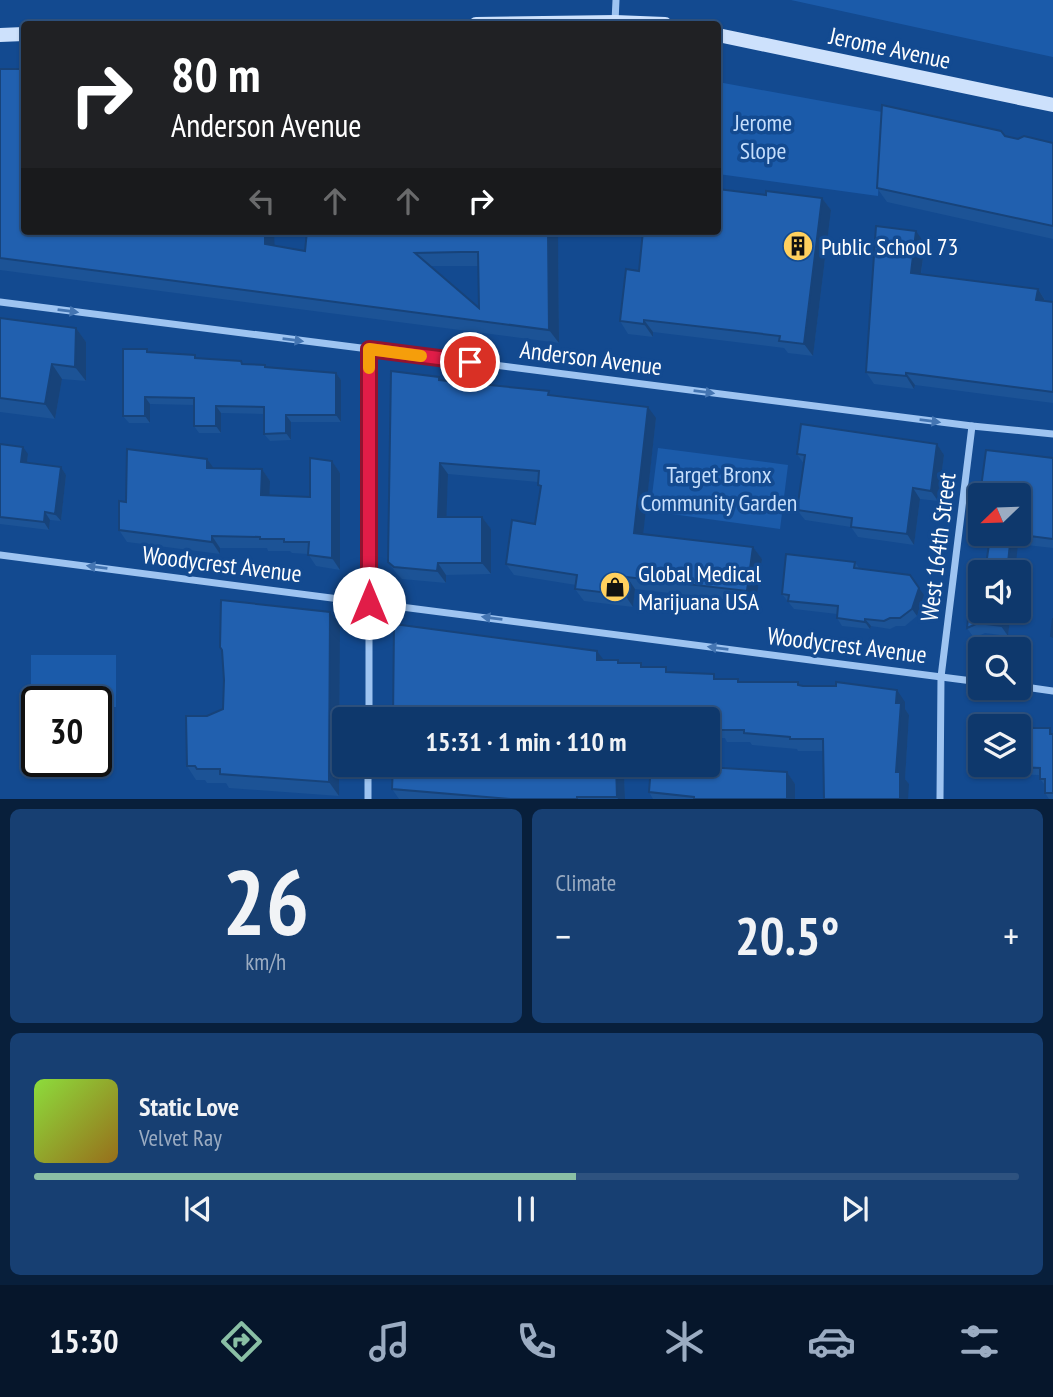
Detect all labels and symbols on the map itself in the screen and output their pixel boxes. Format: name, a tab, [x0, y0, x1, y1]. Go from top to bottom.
street label: Jerome Avenue	[825, 20, 954, 76]
park label: Jerome Slope	[733, 107, 792, 166]
building icon: Public School 73	[781, 229, 815, 263]
place label: Public School 73	[821, 231, 958, 262]
one-way arrow	[57, 305, 79, 316]
pin	[440, 332, 500, 392]
one-way arrow	[283, 334, 305, 345]
street label: Anderson Avenue	[518, 334, 664, 382]
one-way arrow	[694, 387, 716, 398]
one-way arrow	[919, 415, 941, 426]
park label: Target Bronx Community Garden	[641, 459, 797, 518]
street label: West 164th Street	[914, 471, 963, 623]
north arrow	[968, 483, 1031, 546]
street label: Woodycrest Avenue	[141, 539, 303, 589]
place label: Global Medical Marijuana USA	[638, 558, 761, 617]
one-way arrow	[85, 562, 107, 573]
position arrow	[332, 566, 406, 640]
shop icon: Global Medical Marijuana USA	[598, 570, 632, 604]
one-way arrow	[481, 613, 503, 624]
street label: Woodycrest Avenue	[766, 620, 928, 670]
one-way arrow	[707, 642, 729, 653]
speed limit sign: 30	[21, 686, 112, 777]

